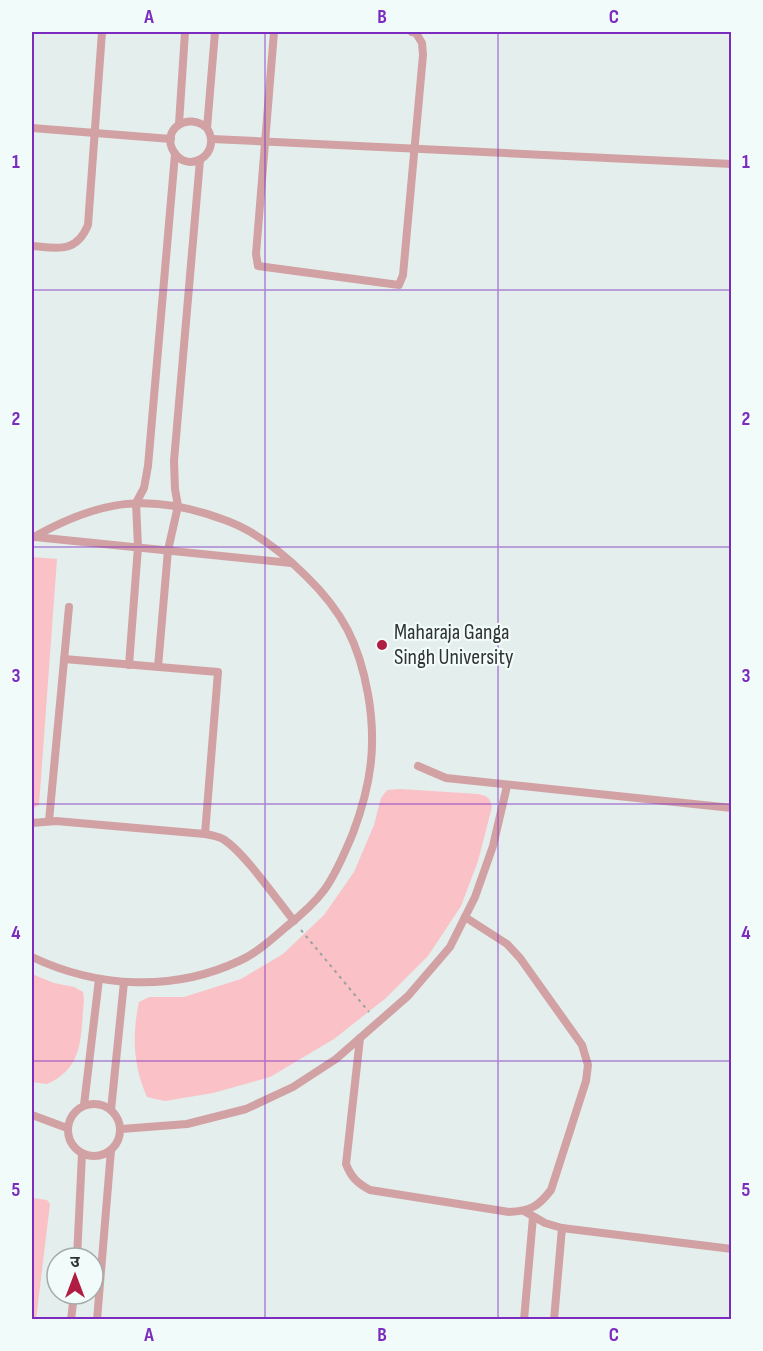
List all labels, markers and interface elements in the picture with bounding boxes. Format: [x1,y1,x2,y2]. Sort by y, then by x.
text: A [143,5,154,29]
text: B [377,5,387,29]
text: C [609,5,619,29]
text: 1 [12,150,20,174]
text: 1 [742,150,750,174]
text: 2 [12,407,20,431]
text: 2 [742,407,750,431]
place label: Maharaja Ganga Singh University [394,619,514,671]
marker: Maharaja Ganga Singh University [375,638,389,652]
text: 3 [12,664,21,688]
text: 3 [742,664,751,688]
text: 4 [11,921,21,945]
text: 4 [741,921,751,945]
text: 5 [12,1178,21,1202]
text: 5 [742,1178,751,1202]
north arrow [45,1246,105,1306]
text: उ [70,1253,80,1272]
text: A [143,1323,154,1347]
text: B [377,1323,387,1347]
text: C [609,1323,619,1347]

